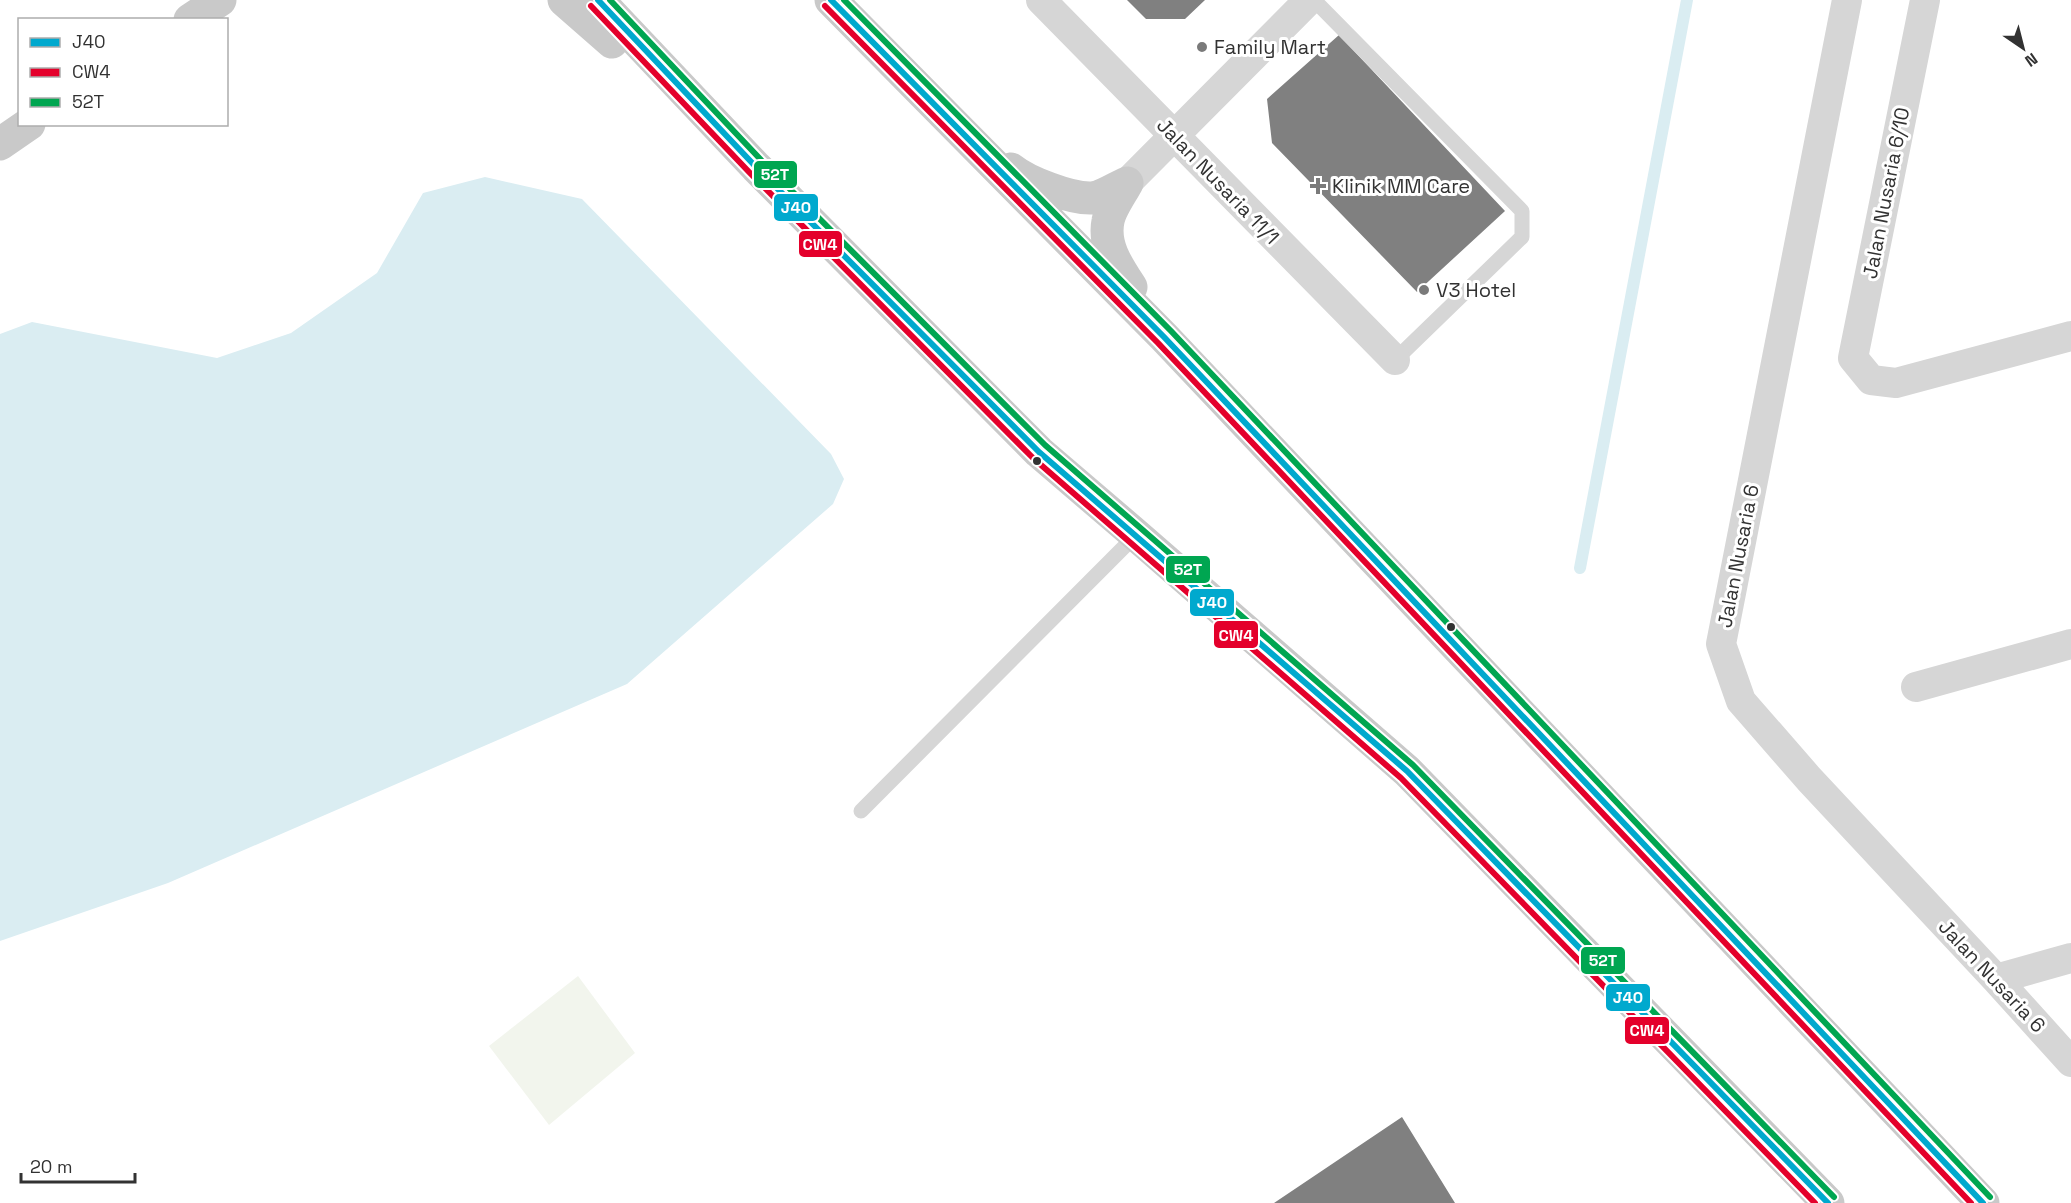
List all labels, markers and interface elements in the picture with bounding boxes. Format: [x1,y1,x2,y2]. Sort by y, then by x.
legend [18,18,228,126]
north arrow [1993,18,2053,78]
text: J40 [72,30,105,53]
place label: Family Mart [1214,34,1326,60]
marker: Family Mart [1195,40,1209,54]
text: N [2021,48,2042,72]
text: CW4 [72,60,111,83]
text: 52T [72,90,104,113]
street label: Jalan Nusaria 6/10 [1857,105,1915,281]
street label: Jalan Nusaria 11/1 [1151,112,1285,250]
line badge: 52T [753,160,798,189]
text: 52T [761,164,790,185]
place label: Klinik MM Care [1332,173,1470,199]
marker: Klinik MM Care [1309,177,1327,195]
line badge: J40 [773,193,819,222]
text: J40 [781,197,811,218]
line badge: CW4 [798,230,843,258]
text: CW4 [803,234,837,255]
place label: V3 Hotel [1436,277,1516,303]
marker: V3 Hotel [1417,283,1431,297]
unlabelled marker [1031,455,1043,467]
street label: Jalan Nusaria 6 [1711,482,1765,630]
line badge: 52T [1165,555,1211,584]
text: 52T [1174,559,1203,580]
line badge: J40 [1189,588,1235,617]
text: J40 [1197,592,1227,613]
line badge: CW4 [1213,620,1259,649]
unlabelled marker [1445,621,1457,633]
text: CW4 [1219,625,1253,646]
street label: Jalan Nusaria 6 [1933,914,2051,1038]
line badge: 52T [1580,946,1626,975]
text: 52T [1589,950,1618,971]
line badge: J40 [1605,983,1651,1012]
text: J40 [1613,987,1643,1008]
line badge: CW4 [1624,1016,1670,1045]
text: CW4 [1630,1020,1664,1041]
scale bar [21,1146,135,1184]
text: 20 m [30,1155,73,1178]

